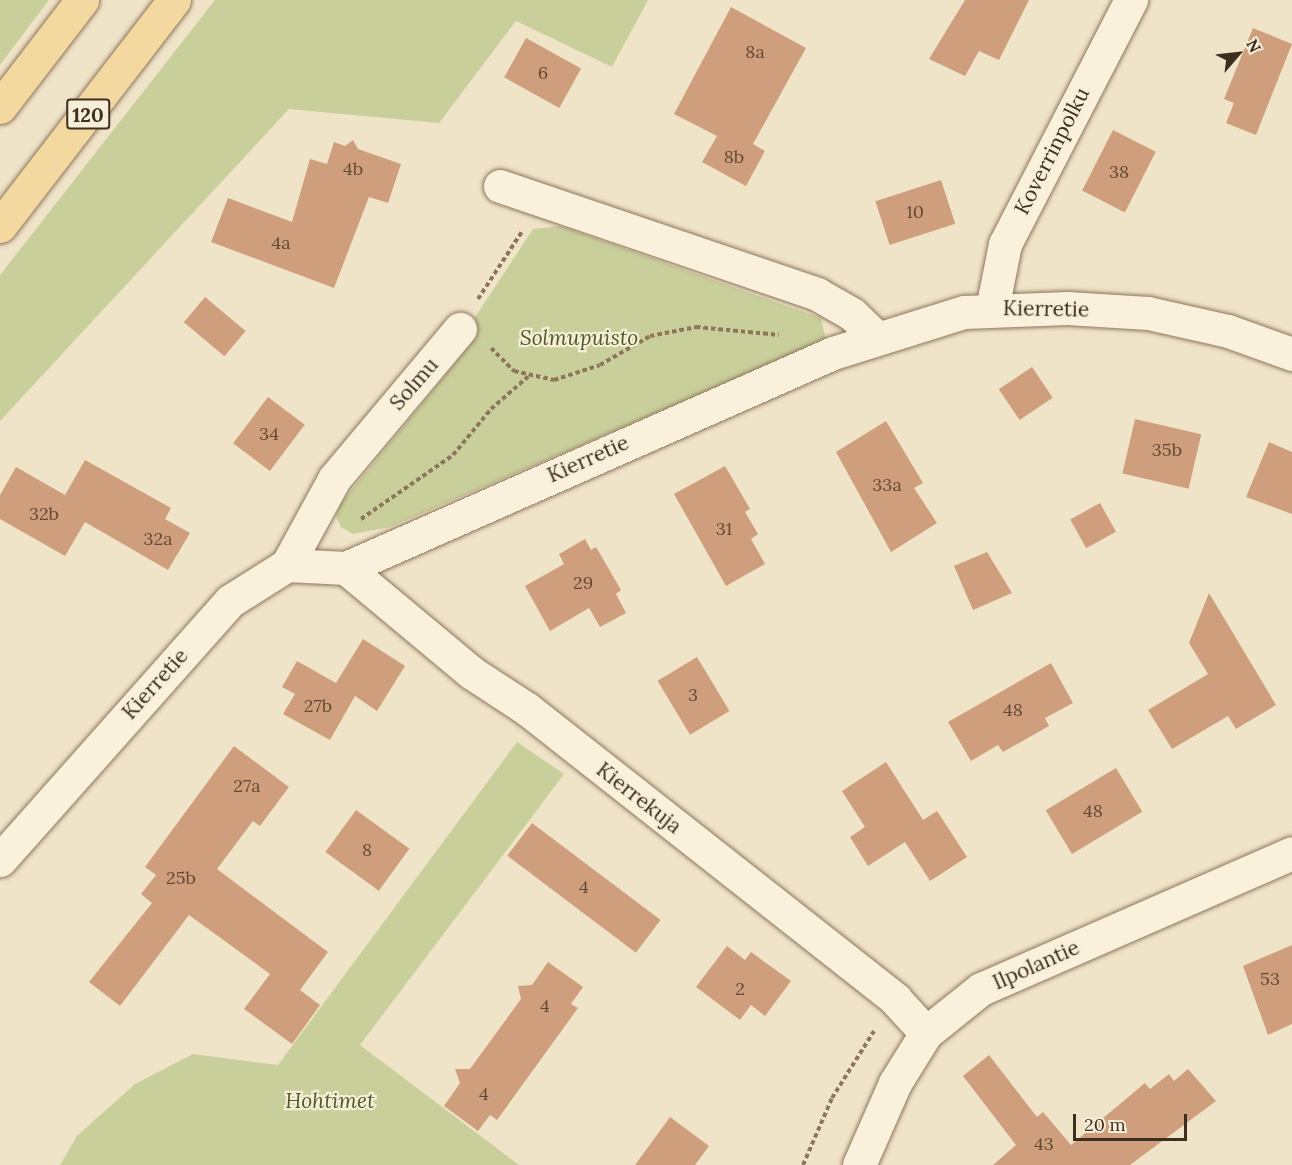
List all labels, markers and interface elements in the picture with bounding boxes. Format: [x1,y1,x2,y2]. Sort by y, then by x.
north arrow [1208,24,1268,84]
text: N [1242,35,1266,56]
house number: 8a [745,41,765,63]
house number: 6 [538,62,548,84]
street label: Koverrinpolku [1009,83,1095,219]
road number: 120 [66,97,110,131]
house number: 8b [724,146,744,168]
house number: 4b [343,158,363,180]
house number: 38 [1109,161,1129,183]
house number: 10 [906,201,924,223]
house number: 4a [271,232,291,254]
street label: Kierretie [1003,296,1089,322]
park label: Solmupuisto [520,325,638,351]
street label: Solmu [384,353,444,415]
house number: 34 [259,423,279,445]
street label: Kierretie [543,430,633,488]
house number: 35b [1152,439,1182,461]
house number: 33a [872,474,902,496]
house number: 32b [29,503,59,525]
house number: 31 [716,518,732,540]
house number: 32a [144,528,172,550]
house number: 29 [573,572,593,594]
street label: Kierretie [117,643,193,725]
house number: 3 [688,684,698,706]
house number: 27b [304,695,332,717]
house number: 48 [1003,699,1023,721]
street label: Kierrekuja [591,757,687,839]
house number: 27a [233,775,261,797]
house number: 48 [1083,800,1103,822]
house number: 8 [362,839,372,861]
house number: 25b [166,867,196,889]
house number: 4 [579,876,589,898]
street label: Ilpolantie [989,935,1083,995]
house number: 53 [1260,968,1280,990]
house number: 2 [735,978,745,1000]
house number: 4 [540,995,550,1017]
house number: 4 [479,1083,489,1105]
park label: Hohtimet [285,1088,375,1114]
scale bar [1076,1102,1190,1140]
text: 20 m [1084,1113,1126,1136]
house number: 43 [1034,1133,1054,1155]

